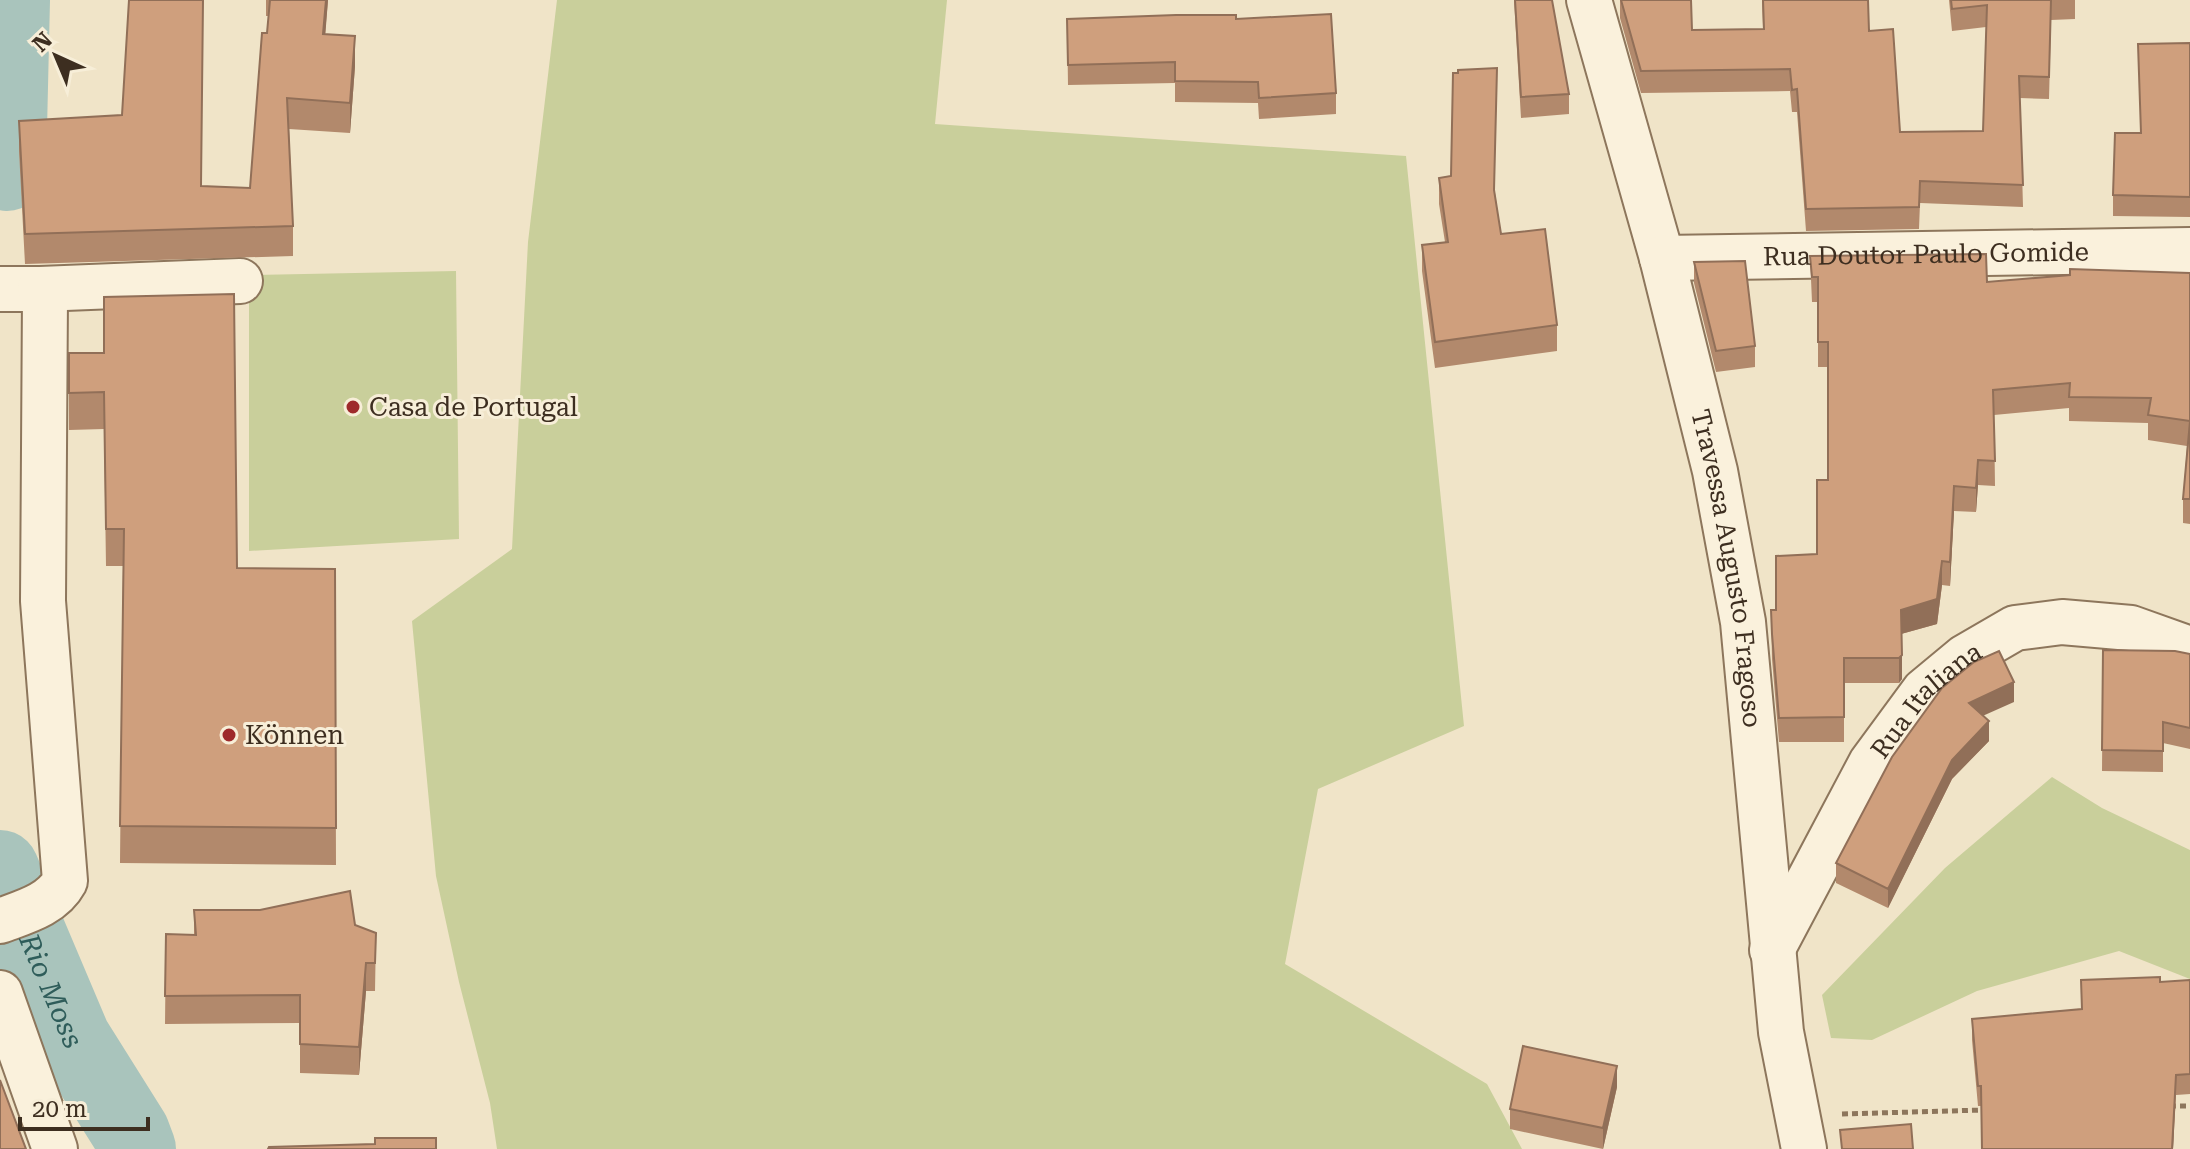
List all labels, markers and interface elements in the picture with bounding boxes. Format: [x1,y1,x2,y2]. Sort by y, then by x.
north arrow [16,16,96,96]
text: N [28,27,57,57]
street label: Rua Doutor Paulo Gomide [1763,237,2089,271]
place label: Casa de Portugal [369,392,578,422]
marker: Casa de Portugal [344,398,362,416]
street label: Travessa Augusto Fragoso [1685,406,1768,729]
street label: Rua Italiana [1865,636,1987,764]
place label: Können [245,720,344,750]
marker: Können [220,726,238,744]
water label: Rio Moss [12,928,90,1054]
scale bar [20,1081,148,1131]
text: 20 m [32,1095,87,1123]

